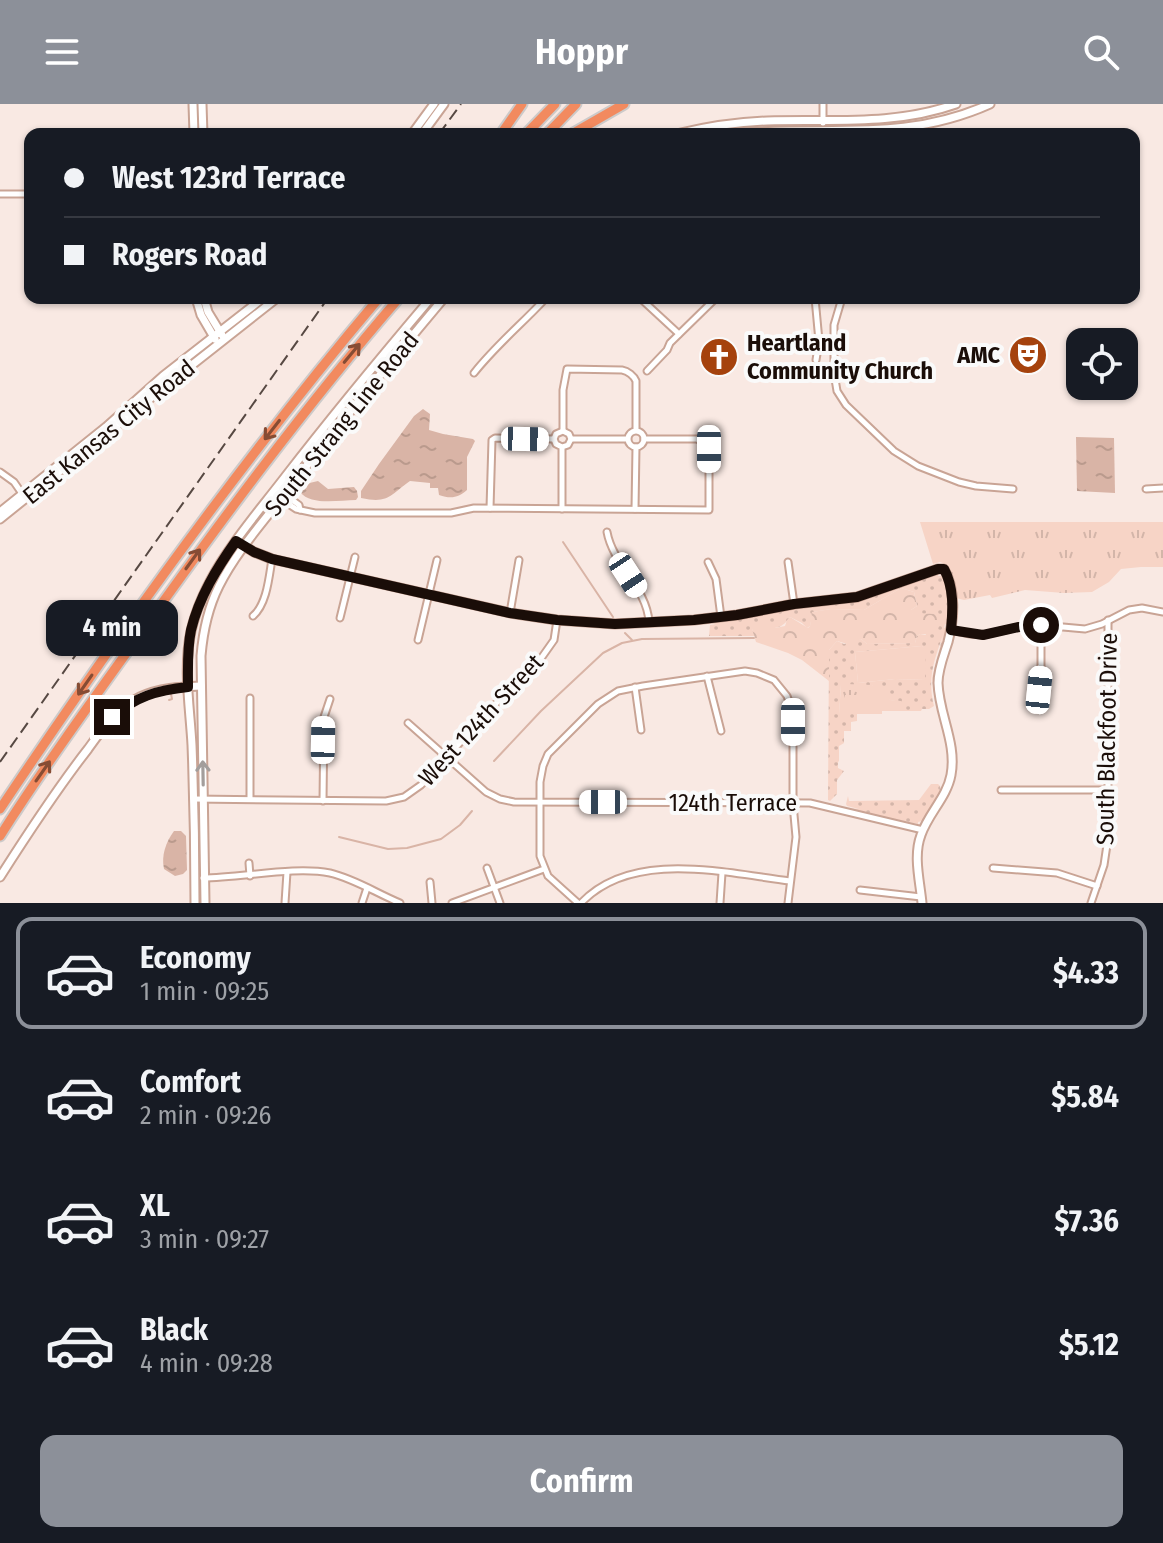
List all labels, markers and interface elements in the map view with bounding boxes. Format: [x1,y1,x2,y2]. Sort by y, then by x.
icon: menu [40,30,84,74]
text: Hoppr [535,30,628,74]
icon: search [1079,30,1123,74]
text: West 123rd Terrace [112,160,345,196]
text: Rogers Road [112,237,267,273]
street label: South Strang Line Road [259,326,425,522]
map controls [1066,328,1138,400]
button: locate [1066,328,1138,400]
place label: Heartland Community Church [747,329,933,385]
theatre icon: AMC [1007,334,1049,376]
church icon: Heartland Community Church [698,336,740,378]
place label: AMC [956,341,1000,369]
one-way arrow [343,344,361,364]
street label: East Kansas City Road [17,354,201,510]
one-way arrow [263,419,281,440]
car [697,425,721,473]
car [501,427,549,451]
car [605,548,651,602]
one-way arrow [184,549,201,570]
callout: 4 min [46,601,178,657]
route start [1023,607,1059,643]
text: 4 min [83,612,141,643]
street label: South Blackfoot Drive [1091,633,1123,845]
street label: West 124th Street [413,648,549,792]
car [1025,665,1053,715]
one-way arrow [77,674,94,695]
car [781,698,805,746]
route end [94,699,130,735]
car [311,716,335,764]
one-way arrow [195,760,210,787]
one-way arrow [35,761,51,783]
street label: 124th Terrace [669,789,797,817]
car [579,790,627,814]
icon: car [44,937,116,1009]
text: Economy [140,940,251,976]
text: $4.33 [1053,955,1119,991]
text: 1 min · 09:25 [140,976,269,1007]
icon: car [44,1061,116,1133]
text: Comfort [140,1064,241,1100]
text: $5.84 [1051,1079,1119,1115]
text: 2 min · 09:26 [140,1100,271,1131]
icon: car [44,1185,116,1257]
text: XL [140,1188,170,1224]
text: $7.36 [1055,1203,1119,1239]
text: 3 min · 09:27 [140,1224,269,1255]
icon: car [44,1309,116,1381]
text: Black [140,1312,208,1348]
text: $5.12 [1059,1327,1119,1363]
text: 4 min · 09:28 [140,1348,273,1379]
button: Confirm [40,1435,1123,1527]

